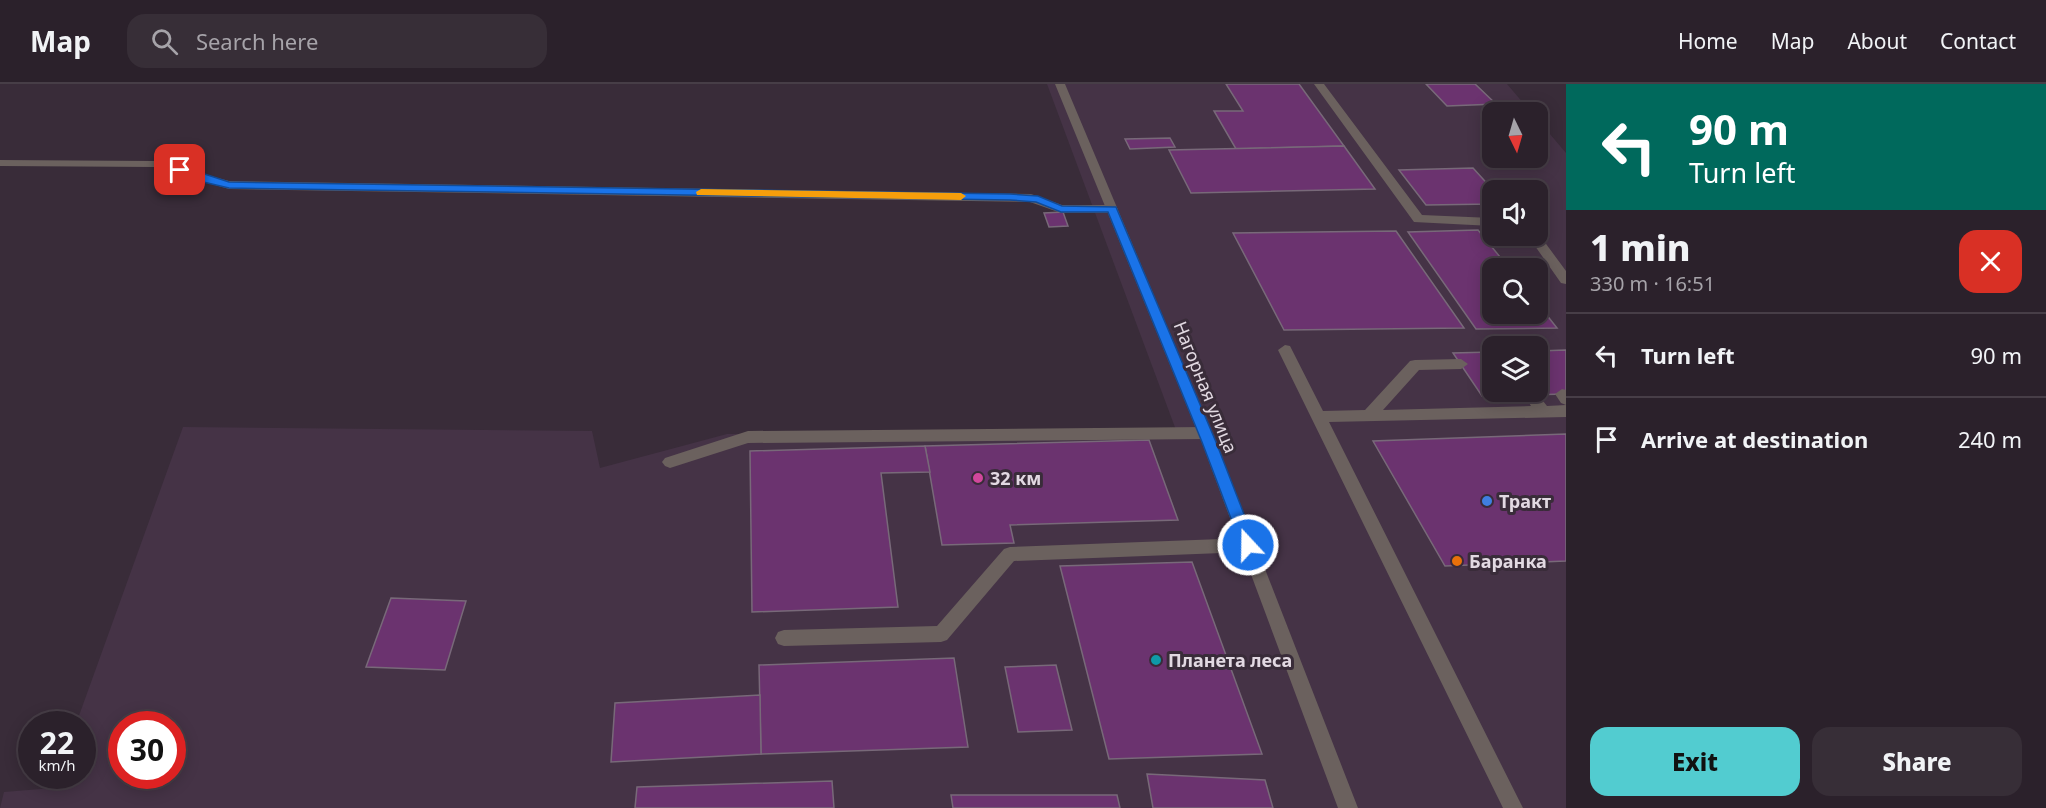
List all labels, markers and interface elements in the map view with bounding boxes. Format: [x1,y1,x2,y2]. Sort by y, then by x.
search box [127,14,547,68]
text: Map [30,22,91,60]
icon: search [148,25,181,58]
text: Search here [196,26,318,56]
text: Home [1678,27,1738,55]
text: Map [1771,27,1814,55]
text: About [1847,27,1907,55]
text: Contact [1940,27,2016,55]
text: 90 m [1689,100,1789,157]
north arrow [1482,102,1548,168]
map controls [1482,102,1548,402]
icon: left [1590,108,1668,186]
pin [154,144,205,195]
icon: arrive [163,153,196,186]
text: Turn left [1689,154,1795,191]
button: sound [1482,180,1548,246]
text: 1 min [1590,223,1691,272]
button: close [1959,230,2022,293]
button: search [1482,258,1548,324]
text: 330 m · 16:51 [1590,270,1715,297]
street label: Нагорная улица [1169,318,1243,456]
button: layers [1482,336,1548,402]
icon: left [1590,339,1623,372]
text: Turn left [1641,340,1735,370]
text: 90 m [1971,340,2022,370]
icon: arrive [1590,423,1623,456]
text: Arrive at destination [1641,424,1868,454]
text: 240 m [1958,424,2022,454]
place label: 32 км [990,466,1041,490]
marker: 32 км [971,471,985,485]
place label: Тракт [1499,489,1551,513]
marker: Тракт [1480,494,1494,508]
position arrow [1216,513,1280,577]
place label: Баранка [1469,549,1547,573]
marker: Баранка [1450,554,1464,568]
place label: Планета леса [1168,648,1292,672]
marker: Планета леса [1149,653,1163,667]
speed limit sign: 30 [108,711,186,789]
text: 22 [40,722,74,763]
button: Exit [1590,727,1800,796]
button: Share [1812,727,2022,796]
text: km/h [39,755,75,775]

